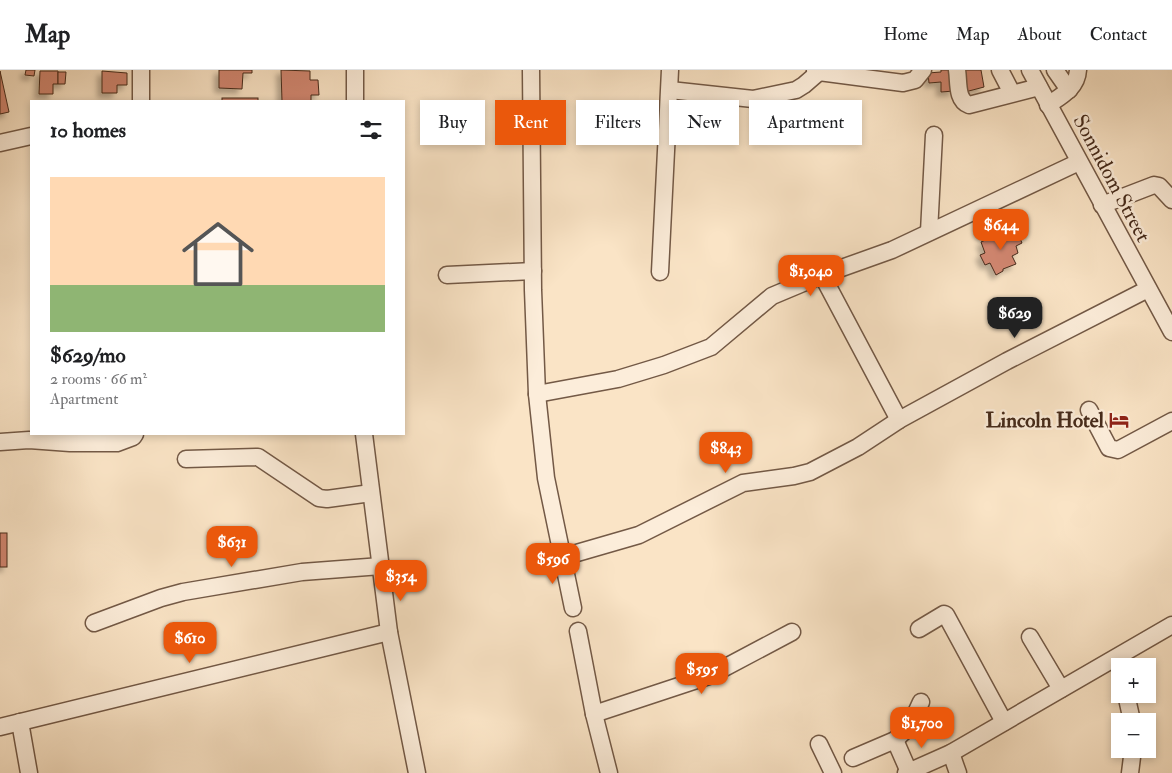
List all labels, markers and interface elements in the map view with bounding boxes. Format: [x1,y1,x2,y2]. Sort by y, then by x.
text: Map [25,19,70,50]
text: Home [883,23,928,46]
text: Map [956,23,990,46]
text: About [1018,23,1062,46]
text: Contact [1090,23,1147,46]
chip: Buy [420,100,485,145]
chip: Rent [495,100,566,145]
chip: Filters [576,100,659,145]
chip: New [669,100,739,145]
chip: Apartment [749,100,862,145]
street label: Sonnidom Street [1067,110,1157,247]
icon: filters [357,116,385,144]
text: 10 homes [50,117,126,144]
pin: $644 [971,208,1031,251]
icon: home [173,209,263,299]
text: $644 [984,215,1018,235]
pin: $1,040 [770,254,852,297]
text: $1,040 [789,261,833,281]
pin: $629 [985,296,1045,339]
text: $629 [998,303,1032,323]
text: $629/mo [50,342,126,369]
text: 2 rooms · 66 m² [50,369,147,389]
text: Apartment [50,389,118,409]
place label: Lincoln Hotel [985,407,1105,434]
hotel icon: Lincoln Hotel [1108,409,1130,431]
pin: $843 [696,432,756,474]
text: $843 [710,438,742,458]
pin: $631 [202,526,262,568]
text: $631 [218,532,246,552]
pin: $596 [523,542,583,585]
text: $596 [537,549,569,569]
pin: $354 [371,560,431,602]
text: $354 [386,566,416,586]
pin: $610 [160,622,220,664]
text: $610 [175,628,205,648]
pin: $595 [672,652,732,695]
map controls [1111,658,1156,758]
button: + [1111,658,1156,703]
text: $595 [686,659,718,679]
pin: $1,700 [881,706,963,749]
text: $1,700 [901,713,943,733]
button: − [1111,713,1156,758]

